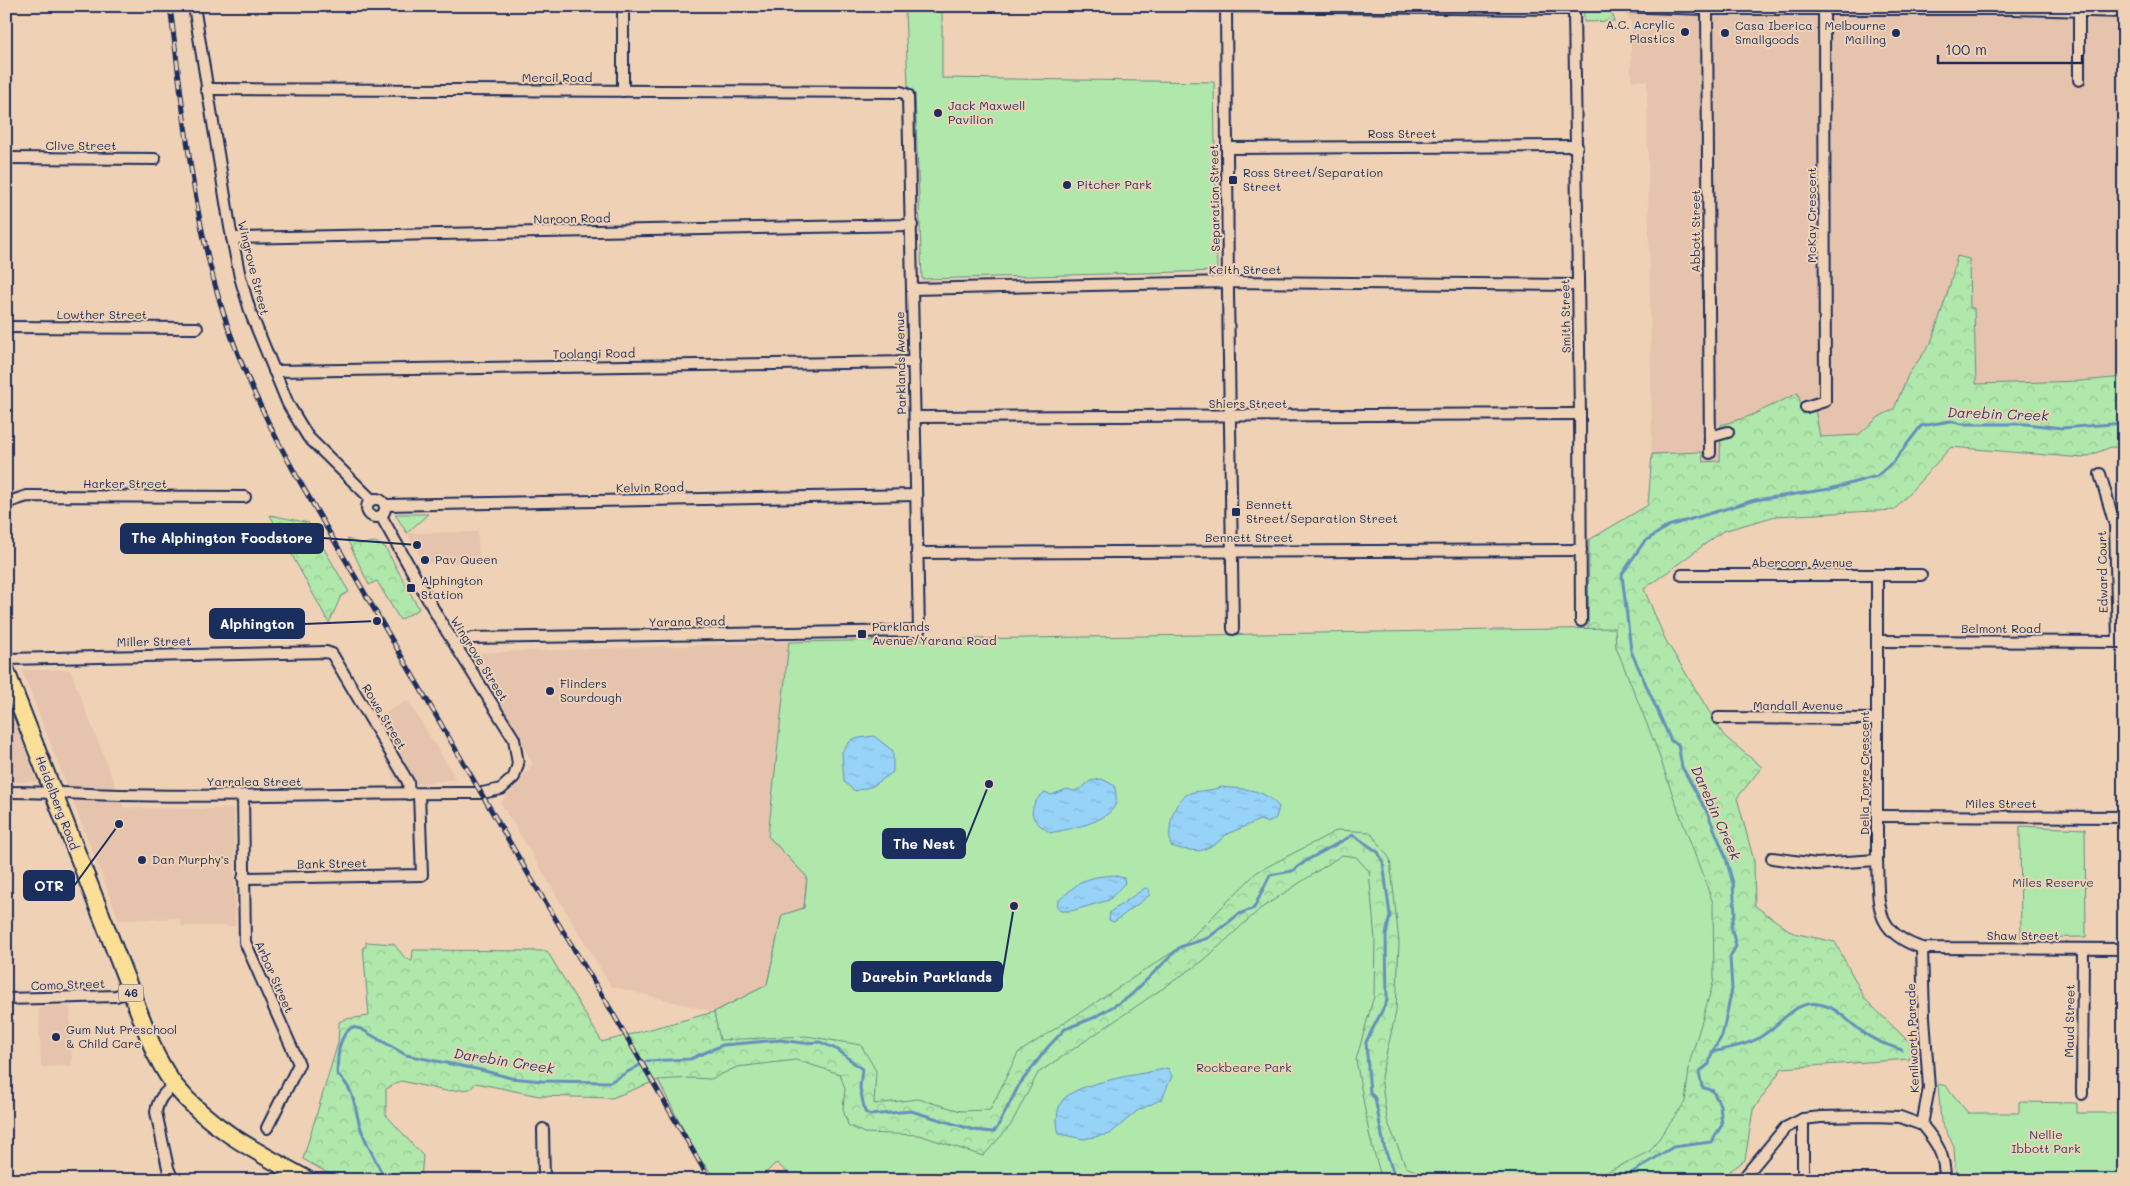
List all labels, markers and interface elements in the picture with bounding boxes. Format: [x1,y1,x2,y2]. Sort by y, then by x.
place label: A.C. Acrylic Plastics [1606,16,1675,46]
place label: Casa Iberica Smallgoods [1735,17,1813,47]
place label: Melbourne Mailing [1825,17,1886,47]
marker: A.C. Acrylic Plastics [1679,26,1691,38]
marker: Casa Iberica Smallgoods [1719,27,1731,39]
marker: Melbourne Mailing [1890,27,1902,39]
scale bar [1938,32,2081,64]
text: 100 m [1945,39,1987,59]
street label: Mercil Road [522,69,593,85]
place label: Jack Maxwell Pavilion [948,97,1025,127]
marker: Jack Maxwell Pavilion [932,107,944,119]
street label: Ross Street [1368,125,1436,141]
street label: Clive Street [45,137,117,153]
street label: Separation Street [1205,144,1223,252]
place label: Ross Street/Separation Street [1243,164,1383,194]
street label: McKay Crescent [1803,167,1819,263]
marker: Ross Street/Separation Street [1227,174,1239,186]
place label: Pitcher Park [1077,176,1152,192]
marker: Pitcher Park [1061,179,1073,191]
street label: Abbott Street [1687,189,1703,273]
street label: Naroon Road [533,209,611,227]
street label: Wingrove Street [235,219,273,317]
street label: Keith Street [1209,261,1281,277]
street label: Smith Street [1556,279,1574,353]
street label: Lowther Street [57,306,147,322]
street label: Parklands Avenue [891,311,909,415]
street label: Toolangi Road [553,344,636,362]
street label: Shiers Street [1209,395,1287,411]
water label: Darebin Creek [1947,402,2050,425]
street label: Harker Street [83,475,167,491]
street label: Kelvin Road [616,478,685,496]
place label: Bennett Street/Separation Street [1246,496,1398,526]
marker: Bennett Street/Separation Street [1230,506,1242,518]
callout: The Alphington Foodstore [121,524,323,553]
text: The Alphington Foodstore [131,528,313,547]
street label: Bennett Street [1205,529,1293,545]
street label: Edward Court [2093,531,2111,613]
place label: Pav Queen [435,551,497,567]
marker: Pav Queen [419,554,431,566]
street label: Abercorn Avenue [1751,554,1853,570]
place label: Alphington Station [421,572,483,602]
marker: Alphington Station [405,582,417,594]
callout: Alphington [210,609,304,638]
street label: Yarana Road [648,612,726,630]
street label: Wingrove Street [447,613,512,704]
text: Alphington [220,614,294,633]
place label: Parklands Avenue/Yarana Road [872,618,997,648]
street label: Belmont Road [1961,620,2042,636]
marker: Parklands Avenue/Yarana Road [856,628,868,640]
street label: Miller Street [116,632,191,650]
place label: Flinders Sourdough [560,675,622,705]
street label: Rowe Street [359,681,411,752]
marker: Flinders Sourdough [544,685,556,697]
street label: Mandall Avenue [1753,697,1843,713]
street label: Della Torre Crescent [1856,711,1872,835]
street label: Heidelberg Road [33,753,83,852]
water label: Darebin Creek [1687,763,1746,863]
street label: Yarralea Street [207,773,301,789]
street label: Miles Street [1965,795,2037,811]
callout: The Nest [883,829,965,858]
text: The Nest [893,834,955,853]
place label: Dan Murphy's [152,851,229,867]
marker: Dan Murphy's [136,854,148,866]
street label: Bank Street [297,854,367,872]
callout: OTR [24,871,74,900]
park label: Miles Reserve [2012,874,2094,890]
text: OTR [34,876,64,895]
street label: Shaw Street [1987,927,2059,943]
street label: Arbor Street [252,938,298,1015]
callout: Darebin Parklands [852,962,1002,991]
text: Darebin Parklands [862,967,992,986]
street label: Como Street [31,975,105,993]
street label: Kenilworth Parade [1902,983,1922,1093]
road number: 46 [118,984,144,1001]
street label: Maud Street [2060,984,2078,1058]
place label: Gum Nut Preschool & Child Care [66,1021,177,1051]
marker: Gum Nut Preschool & Child Care [50,1031,62,1043]
water label: Darebin Creek [453,1043,556,1078]
park label: Rockbeare Park [1196,1059,1292,1075]
park label: Nellie Ibbott Park [2011,1126,2081,1156]

